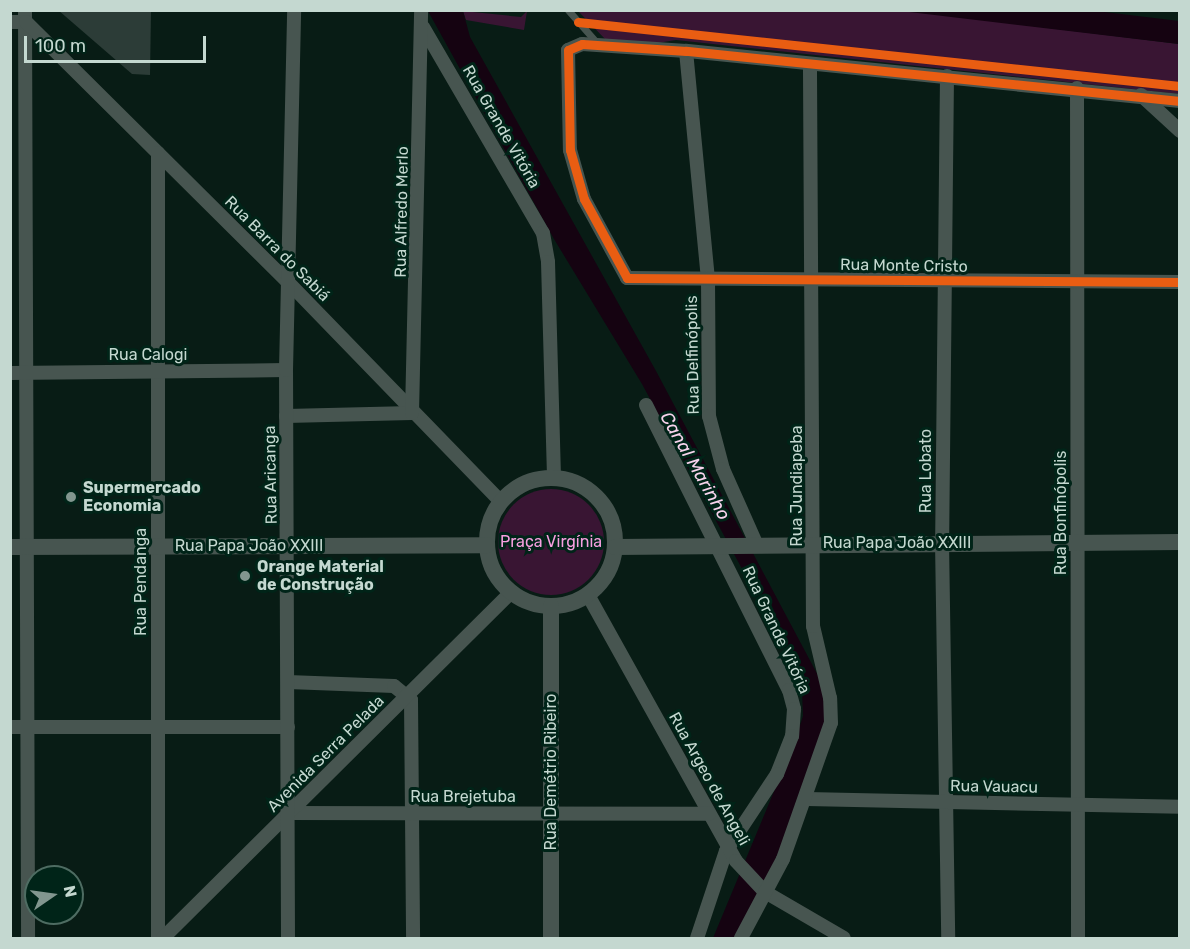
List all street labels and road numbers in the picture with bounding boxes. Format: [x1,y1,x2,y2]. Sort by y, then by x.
street label: Rua Grande Vitória [458,62,544,192]
street label: Rua Alfredo Merlo [391,146,413,278]
street label: Rua Barra do Sabiá [220,192,334,306]
street label: Rua Monte Cristo [840,255,968,277]
street label: Rua Delfinópolis [682,295,704,415]
street label: Rua Calogi [109,345,187,365]
street label: Rua Aricanga [261,425,281,525]
street label: Rua Jundiapeba [787,425,807,547]
street label: Rua Lobato [916,429,936,513]
street label: Rua Bonfinópolis [1051,451,1071,575]
street label: Rua Pendanga [131,528,151,636]
street label: Rua Papa João XXIII [823,533,971,553]
street label: Rua Papa João XXIII [175,536,323,556]
street label: Rua Grande Vitória [738,563,814,697]
street label: Avenida Serra Pelada [264,692,388,816]
street label: Rua Demétrio Ribeiro [541,693,561,851]
street label: Rua Argeo de Angeli [664,709,754,849]
street label: Rua Vauacu [950,777,1038,797]
street label: Rua Brejetuba [410,787,516,807]

